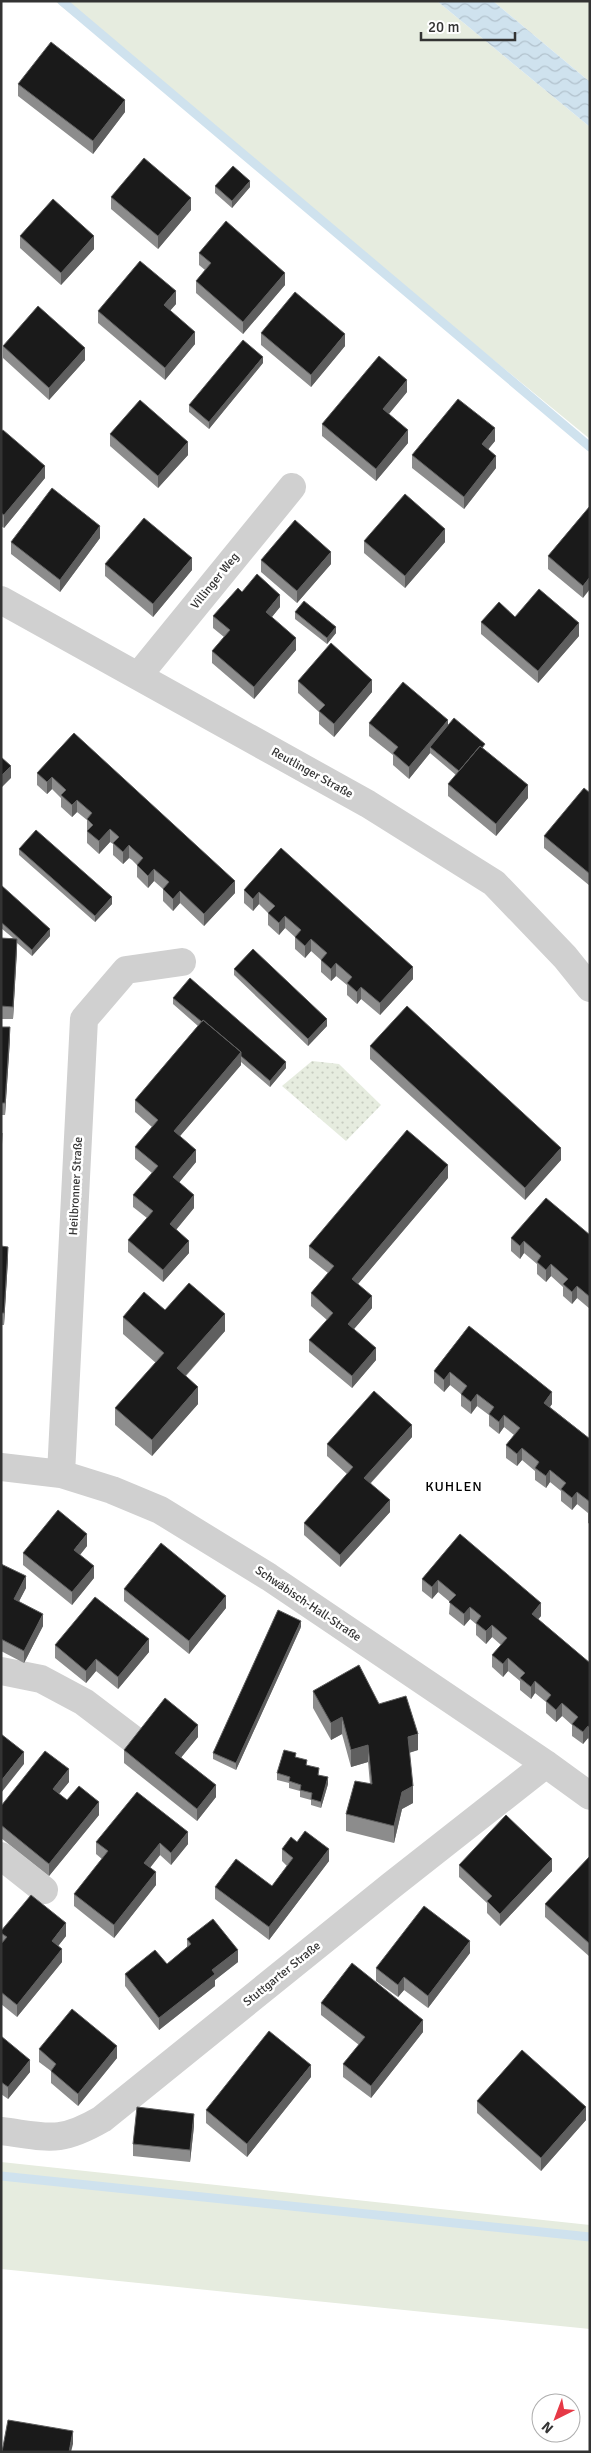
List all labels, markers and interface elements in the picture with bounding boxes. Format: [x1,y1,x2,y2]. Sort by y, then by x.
scale bar [421,10,515,42]
text: 20 m [428,18,459,36]
street label: Villinger Weg [188,550,242,612]
street label: Reutlinger Straße [268,744,356,802]
street label: Heilbronner Straße [66,1136,86,1236]
district label: KUHLEN [425,1478,483,1495]
street label: Schwäbisch-Hall-Straße [252,1563,364,1645]
street label: Stuttgarter Straße [240,1938,324,2010]
north arrow [531,2393,581,2443]
text: N [538,2418,557,2437]

